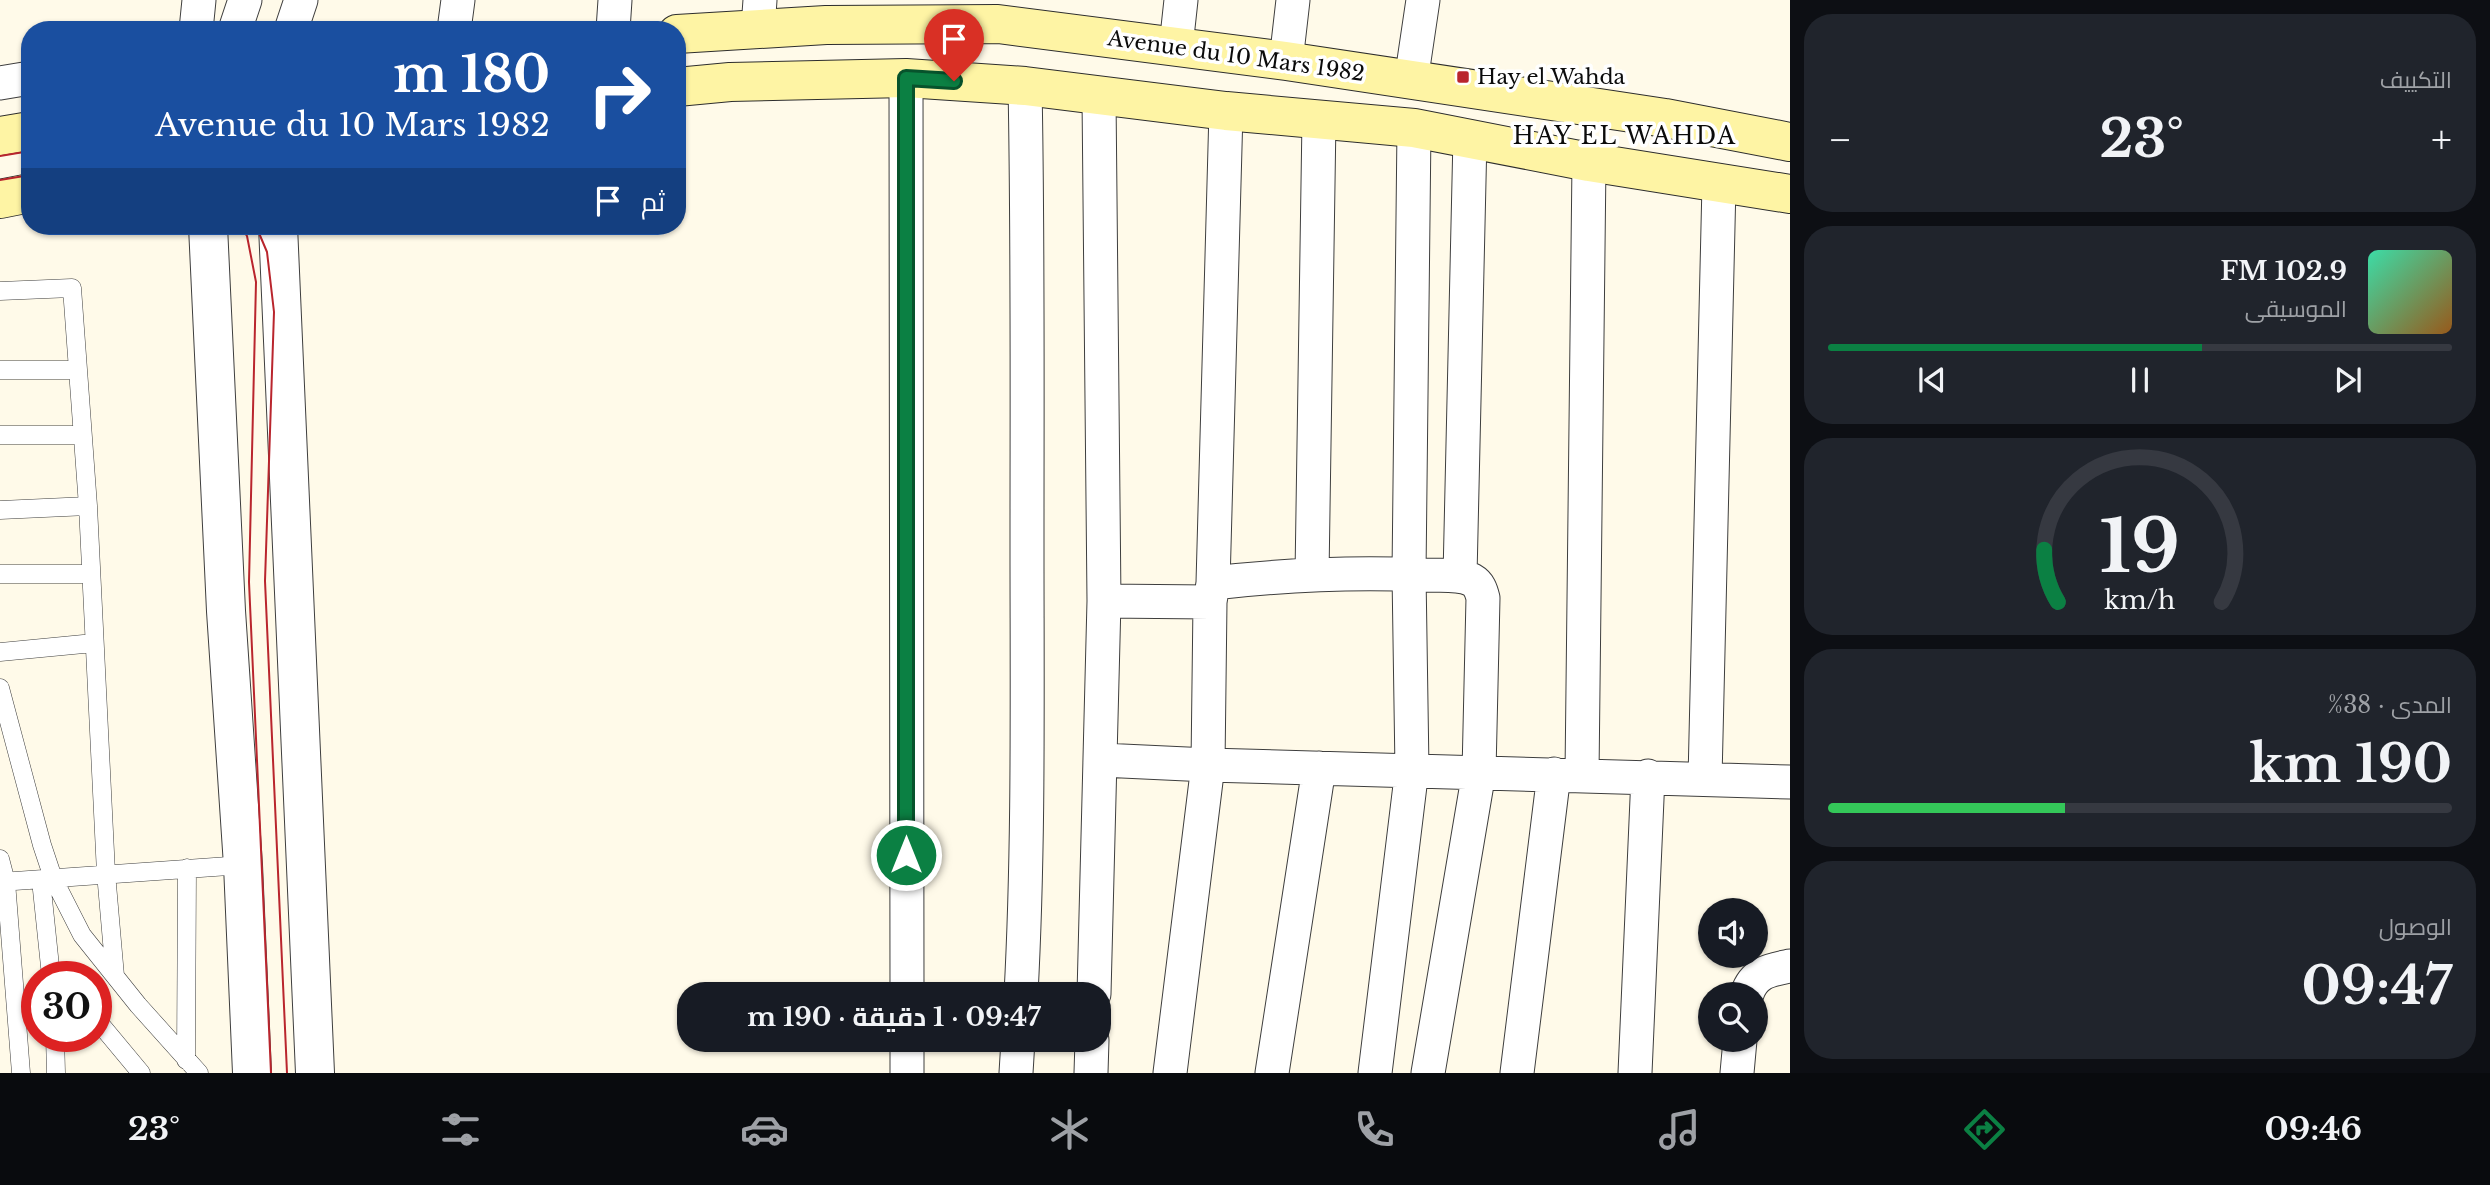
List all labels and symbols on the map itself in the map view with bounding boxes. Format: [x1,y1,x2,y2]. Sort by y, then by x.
pin [924,9,984,81]
street label: Avenue du 10 Mars 1982 [1105,25,1366,87]
place label: Hay el Wahda [1477,64,1626,90]
marker: Hay el Wahda [1455,69,1471,85]
district label: HAY EL WAHDA [1513,122,1737,150]
position arrow [869,818,943,892]
speed limit sign: 30 [21,961,112,1052]

